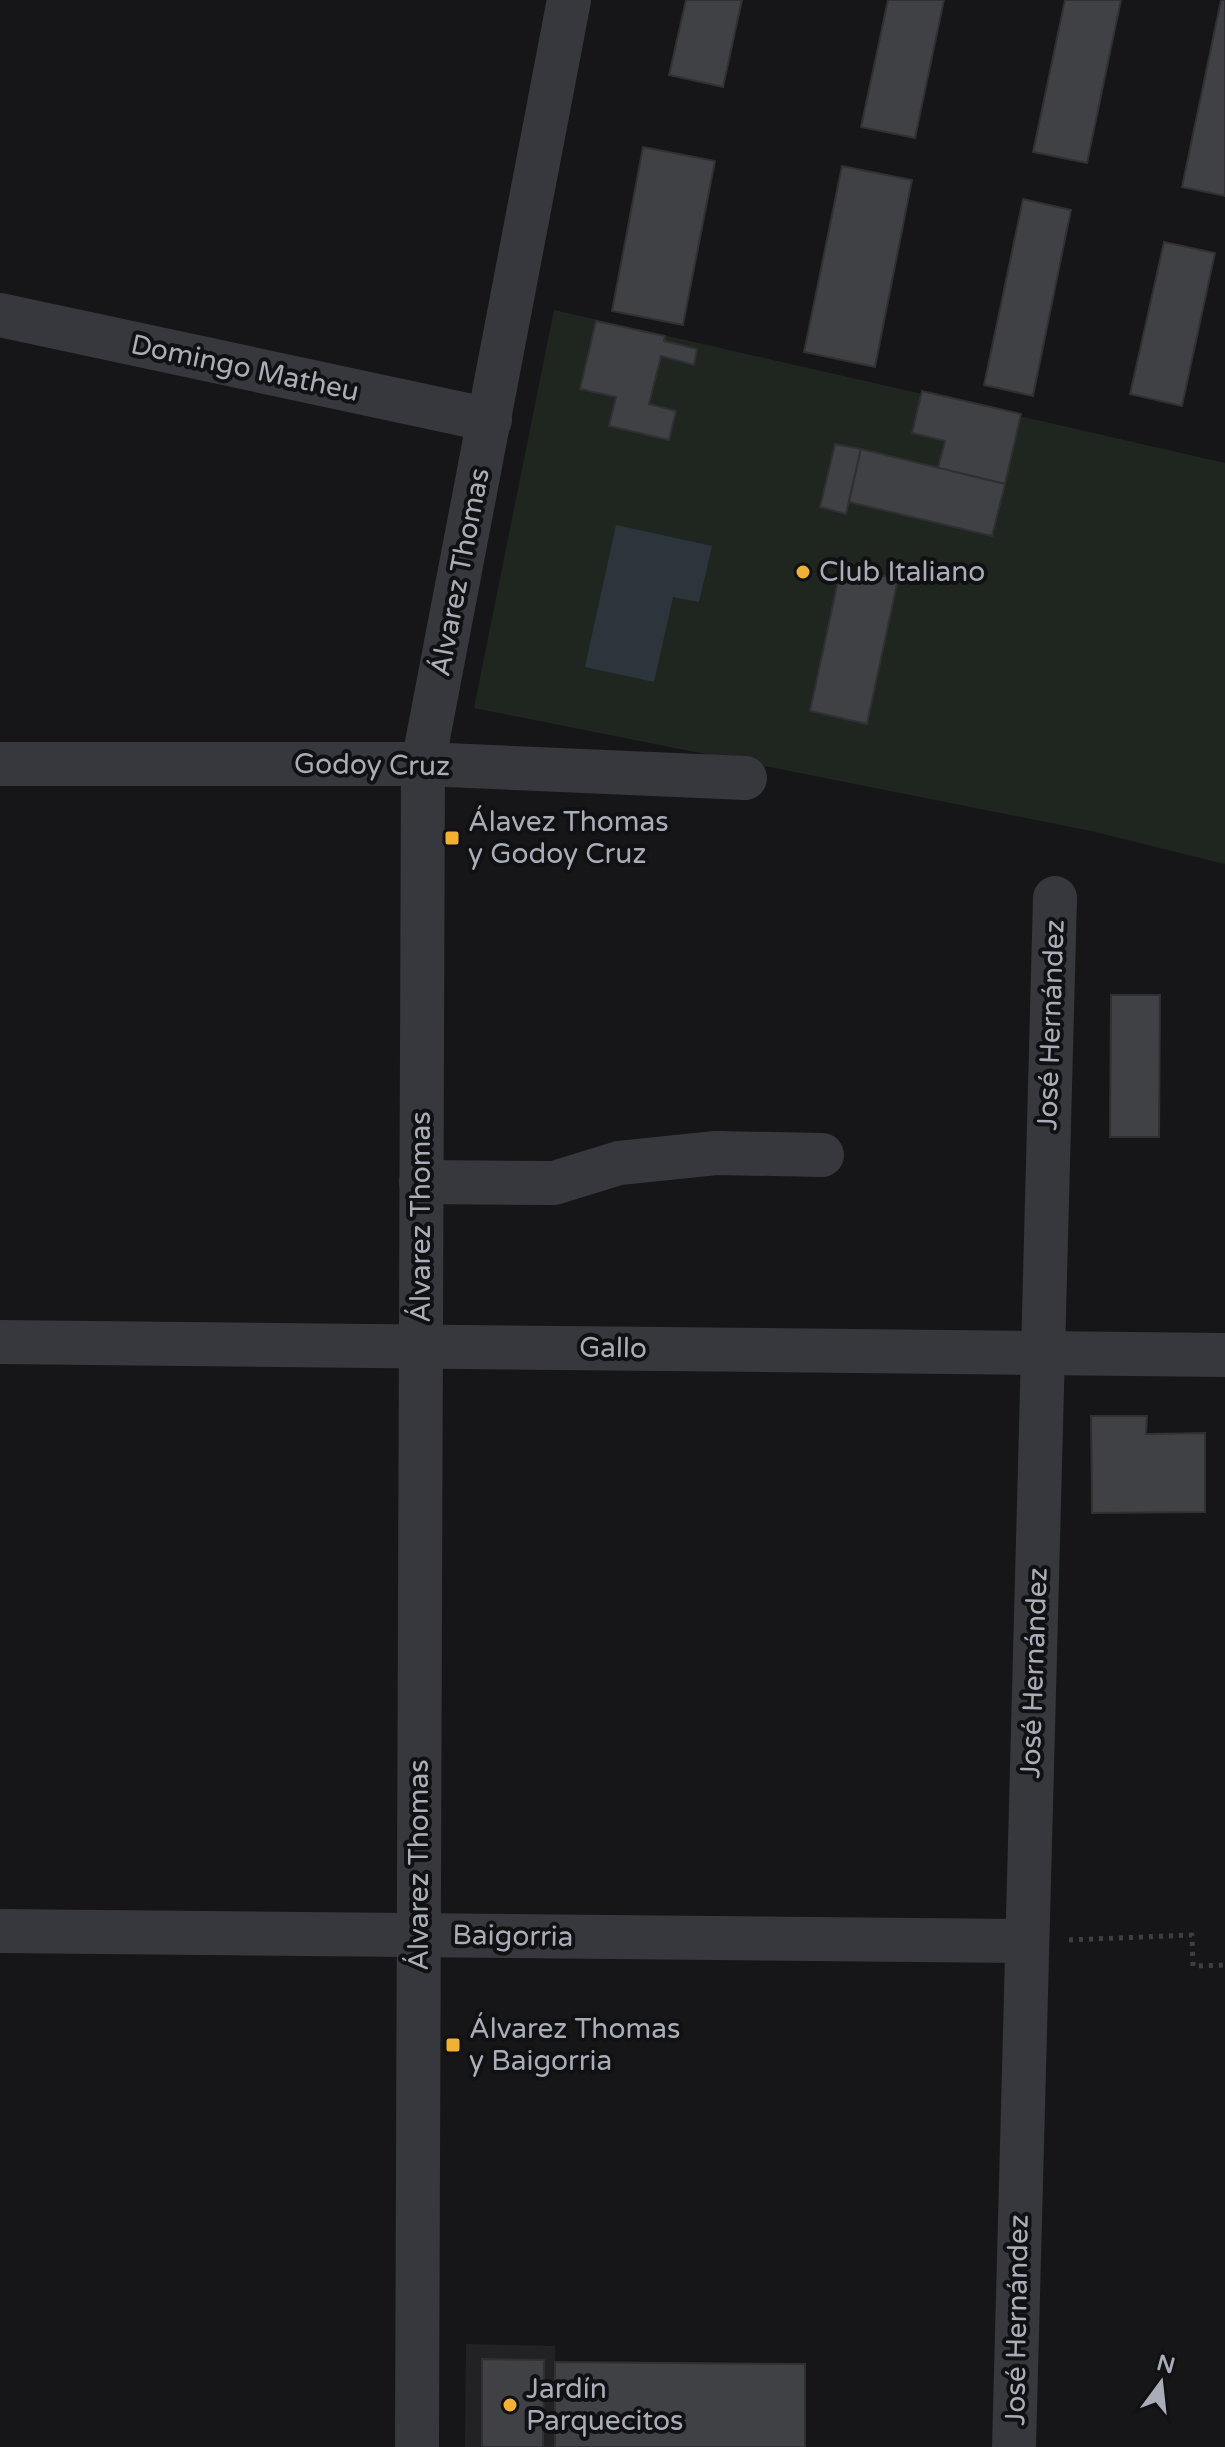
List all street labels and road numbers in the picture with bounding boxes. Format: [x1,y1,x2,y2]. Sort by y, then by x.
street label: Domingo Matheu [128,327,362,409]
street label: Álvarez Thomas [423,465,497,679]
street label: Godoy Cruz [294,747,450,783]
street label: José Hernández [1030,919,1072,1131]
street label: Álvarez Thomas [404,1111,438,1323]
street label: Gallo [579,1330,647,1366]
street label: José Hernández [1013,1567,1055,1779]
street label: Álvarez Thomas [402,1759,436,1971]
street label: Baigorria [452,1918,574,1954]
street label: José Hernández [998,2214,1036,2426]

